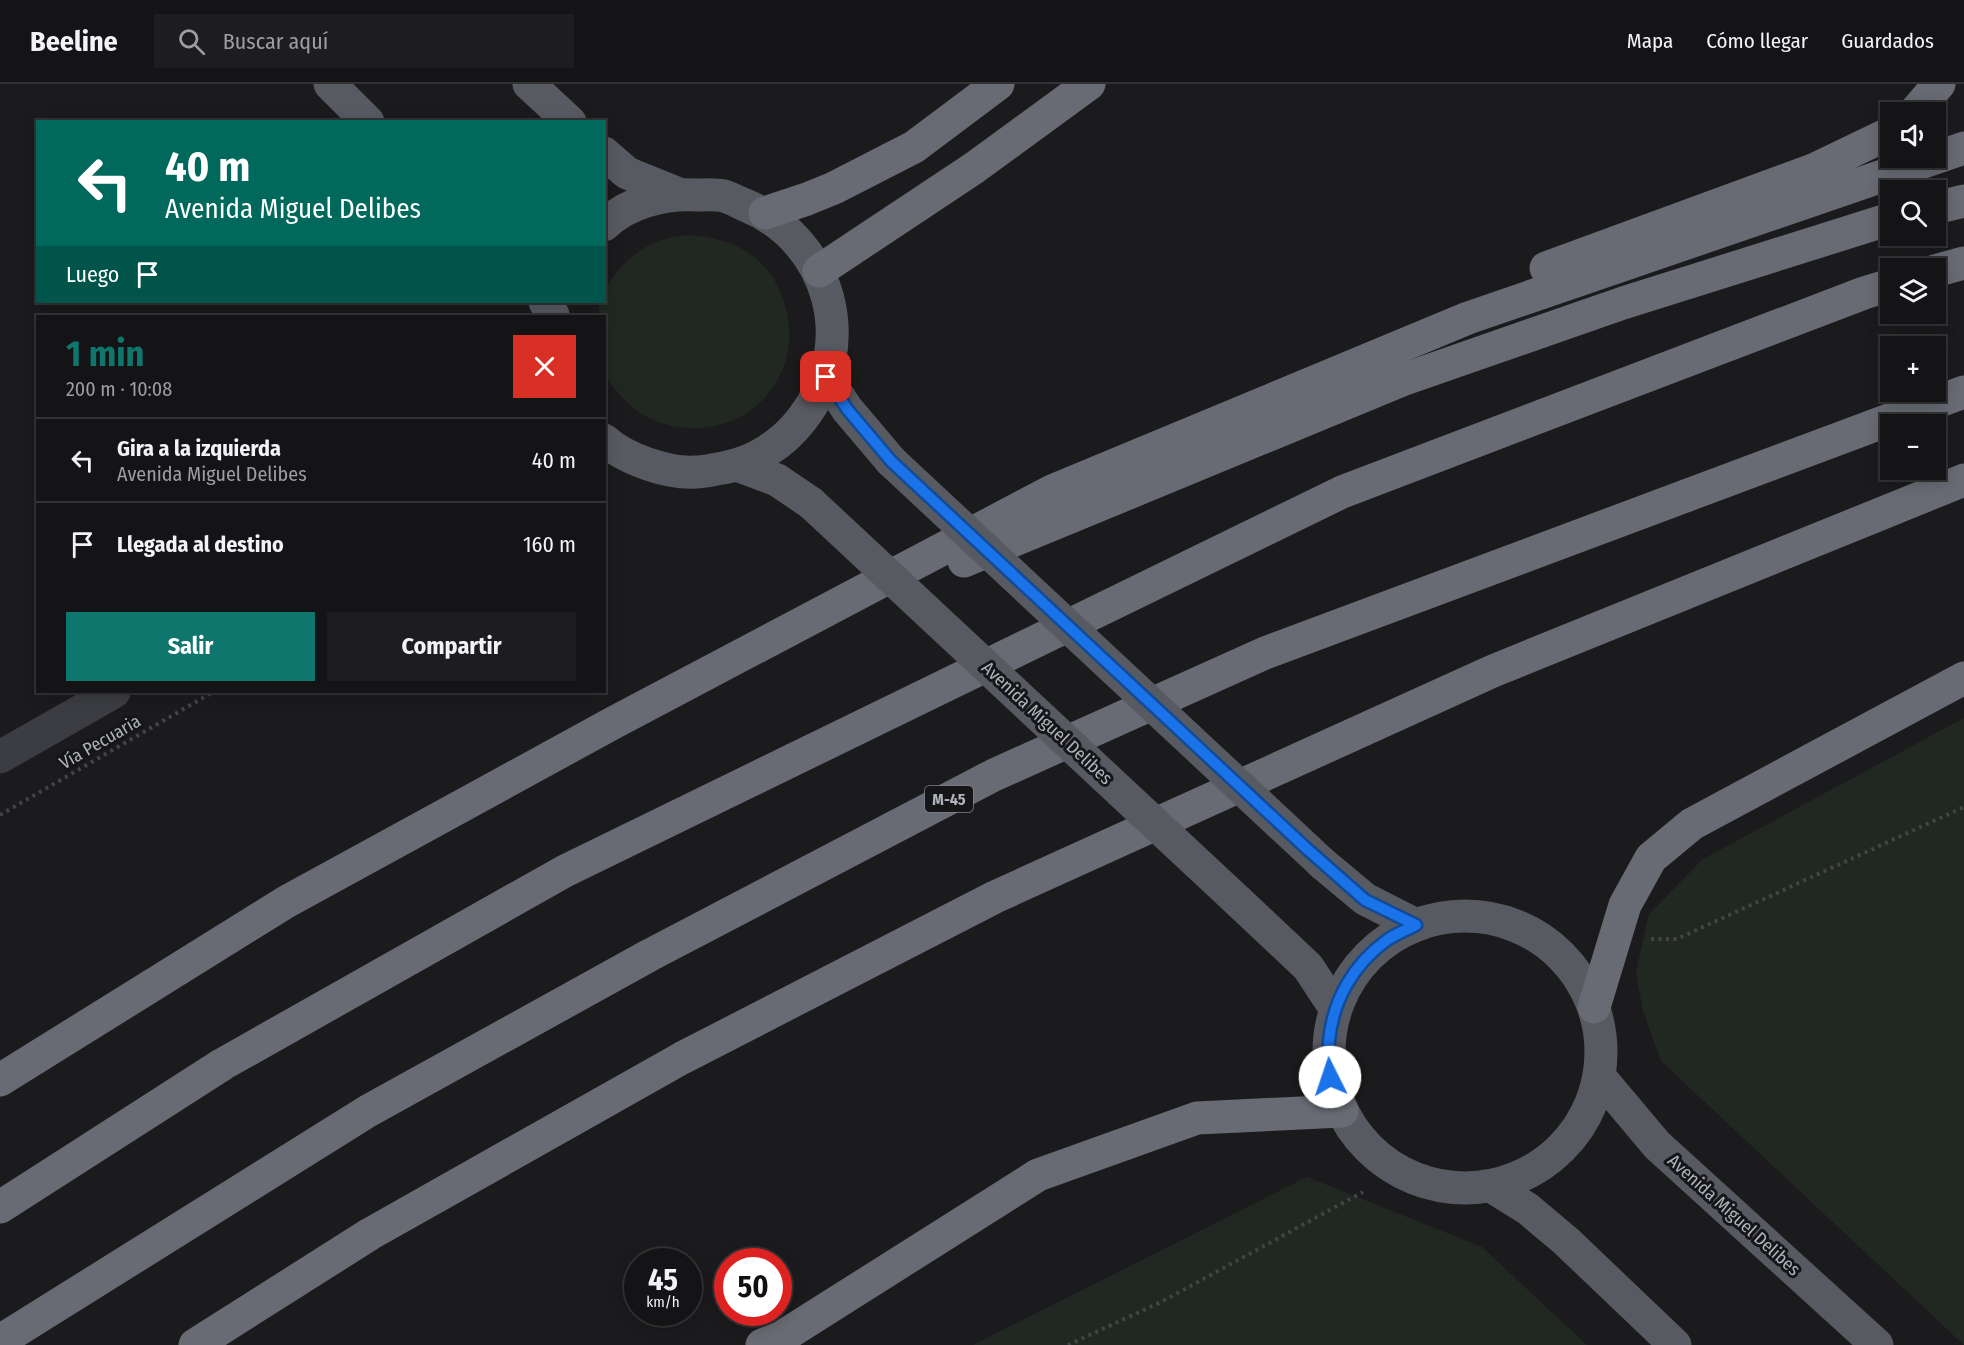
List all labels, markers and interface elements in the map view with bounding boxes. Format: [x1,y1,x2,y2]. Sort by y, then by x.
search box [154,14,574,68]
text: Beeline [30,25,118,58]
icon: search [175,25,208,58]
text: Buscar aquí [223,28,328,55]
text: Mapa [1627,28,1673,54]
text: Cómo llegar [1706,28,1808,54]
text: Guardados [1841,28,1934,54]
map controls [1880,102,1946,480]
button: sound [1880,102,1946,168]
text: 40 m [165,142,250,192]
icon: left [66,144,144,222]
button: search [1880,180,1946,246]
text: Avenida Miguel Delibes [165,193,421,225]
icon: arrive [131,258,164,291]
button: layers [1880,258,1946,324]
text: Luego [66,261,119,288]
text: 1 min [66,332,144,376]
button: close [513,335,576,398]
button: + [1880,336,1946,402]
pin [800,351,851,402]
icon: arrive [809,360,842,393]
text: 200 m · 10:08 [66,377,172,401]
button: − [1880,414,1946,480]
text: Gira a la izquierda [117,435,281,462]
icon: left [66,444,99,477]
text: 40 m [532,447,576,474]
text: Avenida Miguel Delibes [117,462,307,486]
icon: arrive [66,528,99,561]
text: Llegada al destino [117,531,284,558]
text: 160 m [523,531,576,558]
button: Salir [66,612,315,681]
button: Compartir [327,612,576,681]
street label: Avenida Miguel Delibes [977,657,1117,789]
street label: Vía Pecuaria [55,710,145,774]
road number: M-45 [925,786,973,812]
position arrow [1298,1045,1362,1109]
street label: Avenida Miguel Delibes [1663,1150,1805,1280]
speed limit sign: 50 [714,1248,792,1326]
text: 45 [648,1262,678,1298]
text: km/h [646,1293,680,1311]

